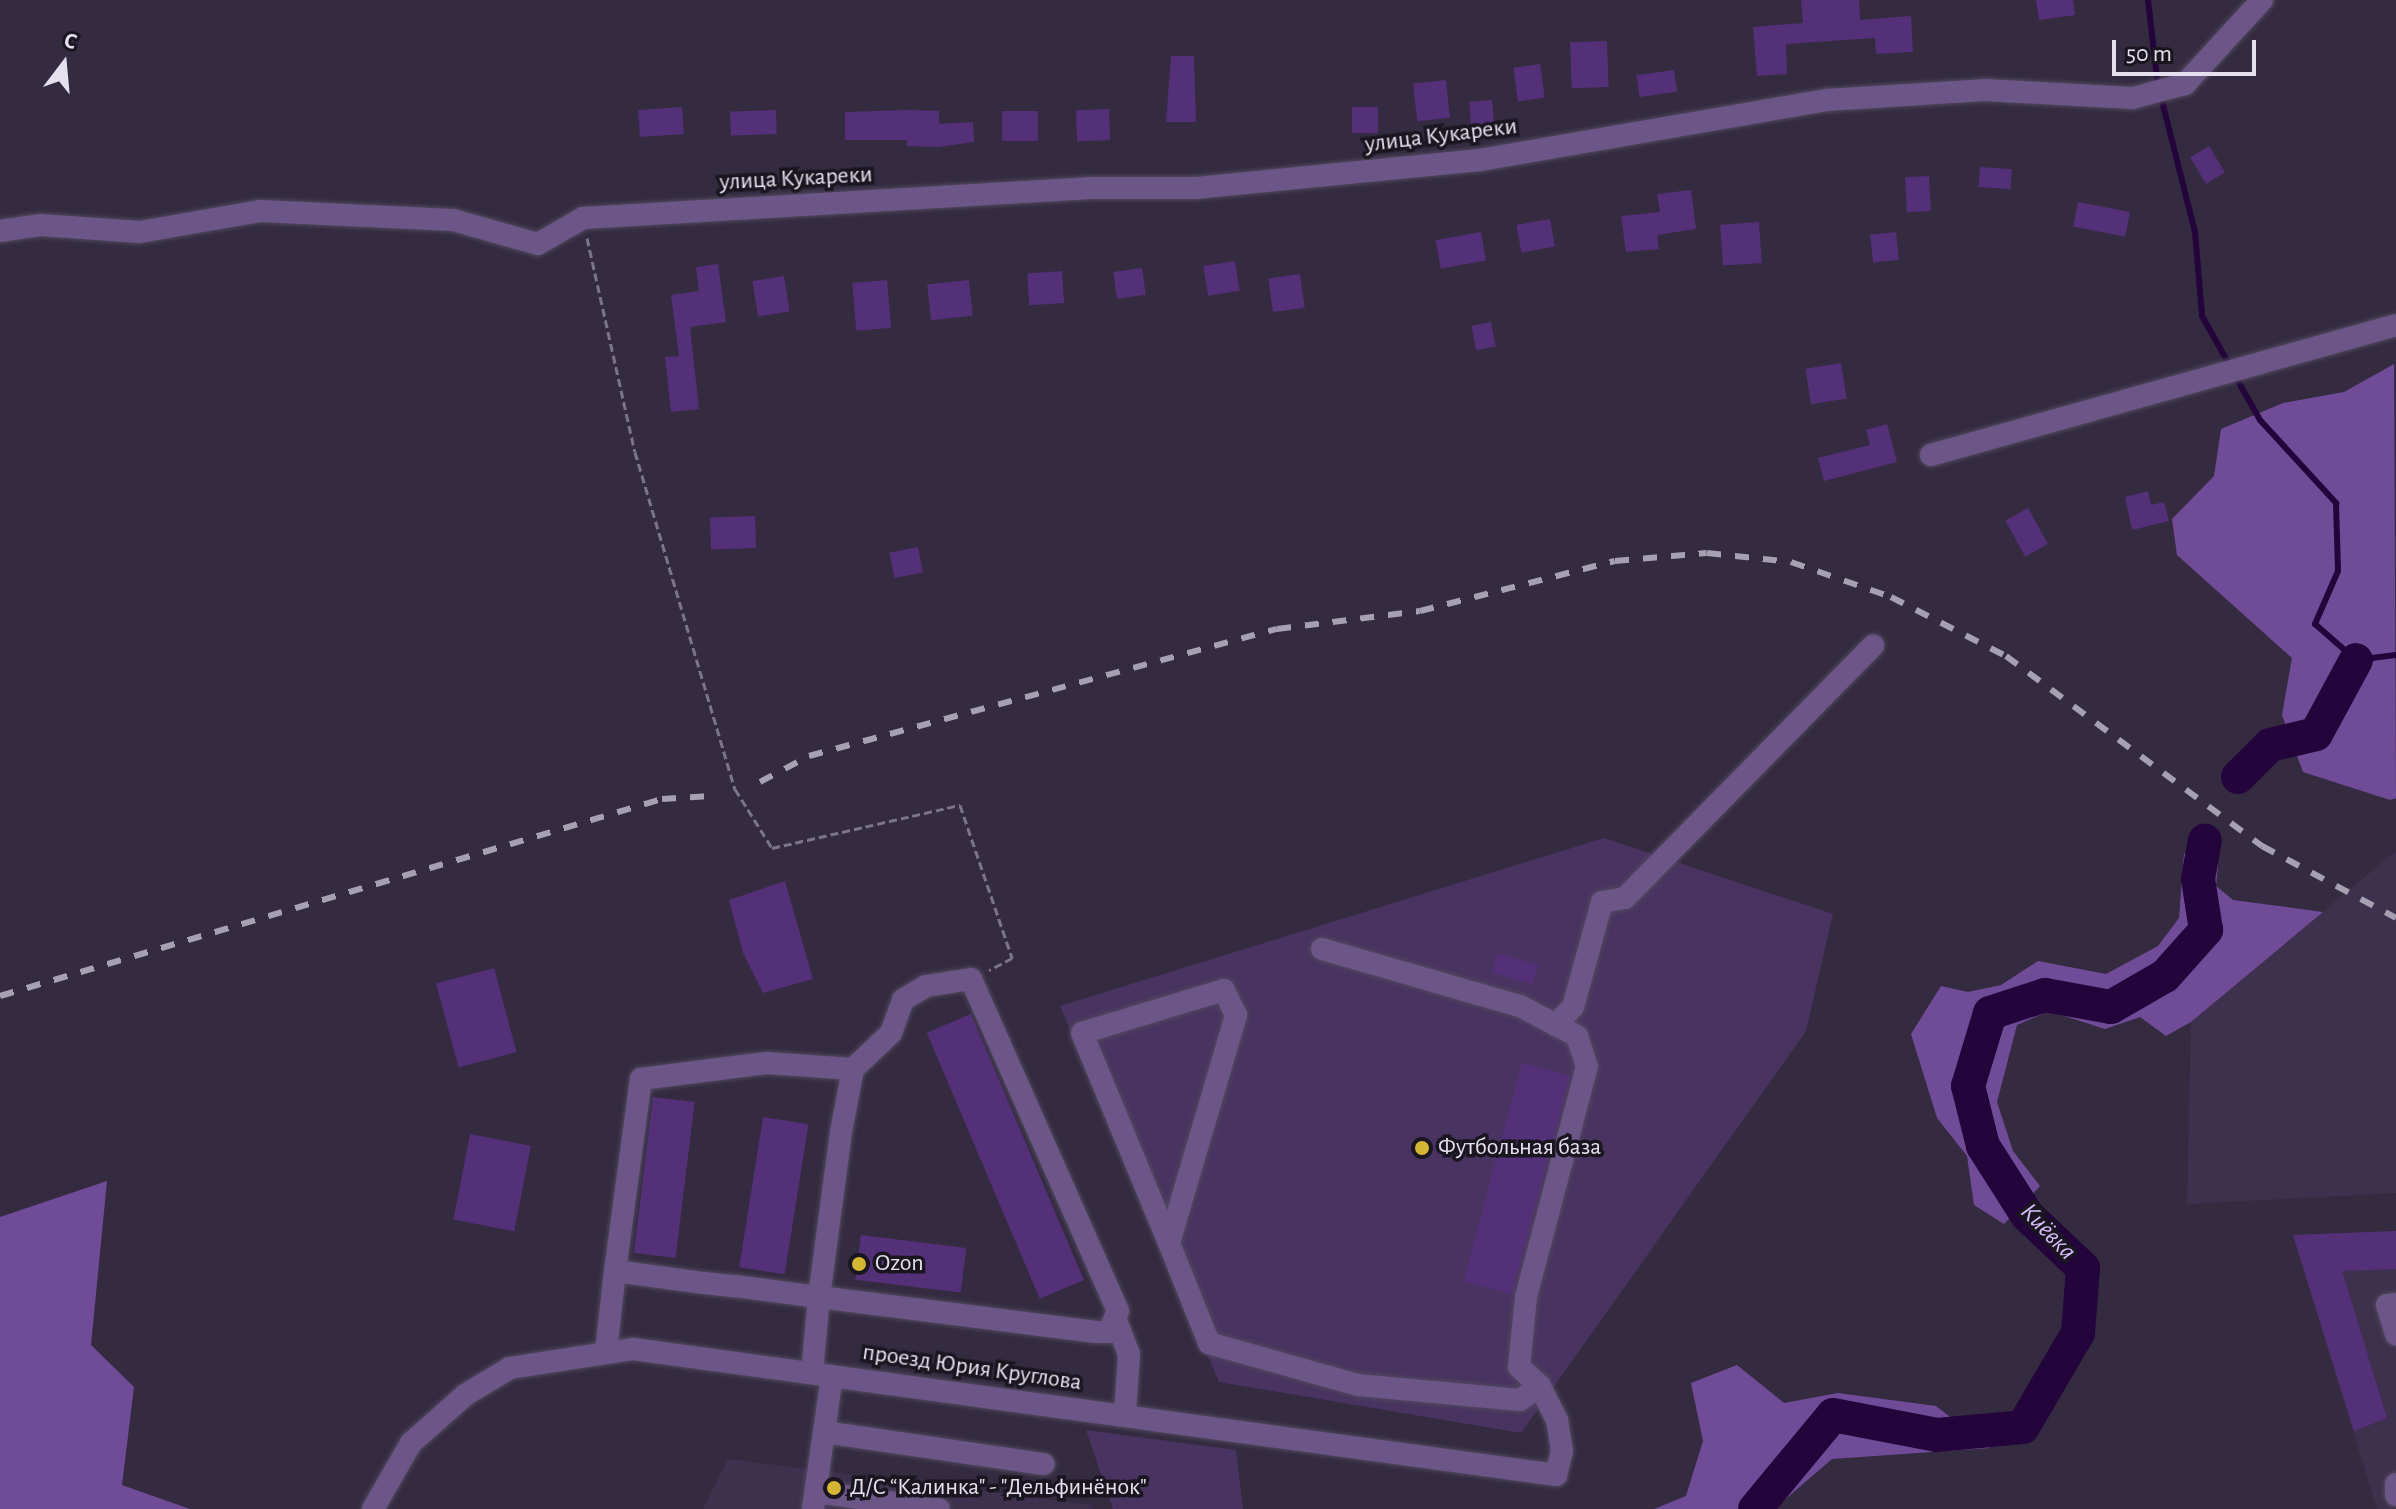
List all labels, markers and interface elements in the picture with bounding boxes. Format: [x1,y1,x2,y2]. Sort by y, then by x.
north arrow [24,24,104,104]
scale bar [2116,24,2260,74]
text: С [62,29,79,53]
text: 50 m [2126,42,2172,66]
street label: улица Кукареки [1363,112,1519,160]
street label: улица Кукареки [719,161,873,197]
place label: Футбольная база [1438,1134,1601,1162]
marker: Футбольная база [1413,1139,1431,1157]
water label: Киёвка [2013,1197,2083,1267]
place label: Ozon [875,1250,924,1278]
marker: Ozon [850,1255,868,1273]
street label: проезд Юрия Круглова [861,1338,1083,1398]
place label: Д/С “Калинка" - "Дельфинёнок" [850,1474,1147,1502]
marker: Д/С “Калинка" - "Дельфинёнок" [825,1479,843,1497]

